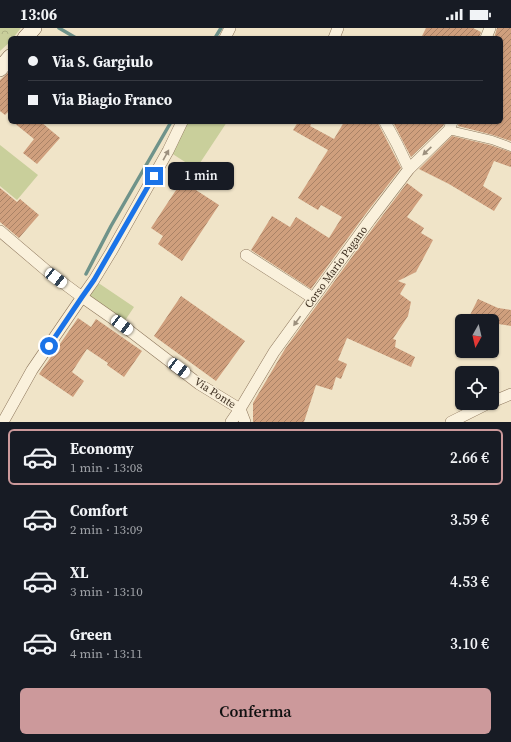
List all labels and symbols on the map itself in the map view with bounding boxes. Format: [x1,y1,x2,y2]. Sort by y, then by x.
one-way arrow [422,146,432,156]
one-way arrow [162,149,169,161]
callout: 1 min [168,162,234,190]
route end [145,167,163,185]
street label: Corso Mario Pagano [301,223,371,311]
car [43,266,69,290]
car [109,313,135,337]
north arrow [455,314,499,358]
one-way arrow [293,315,301,326]
route start [40,337,58,355]
car [166,356,192,380]
street label: Via Ponte [191,374,239,412]

